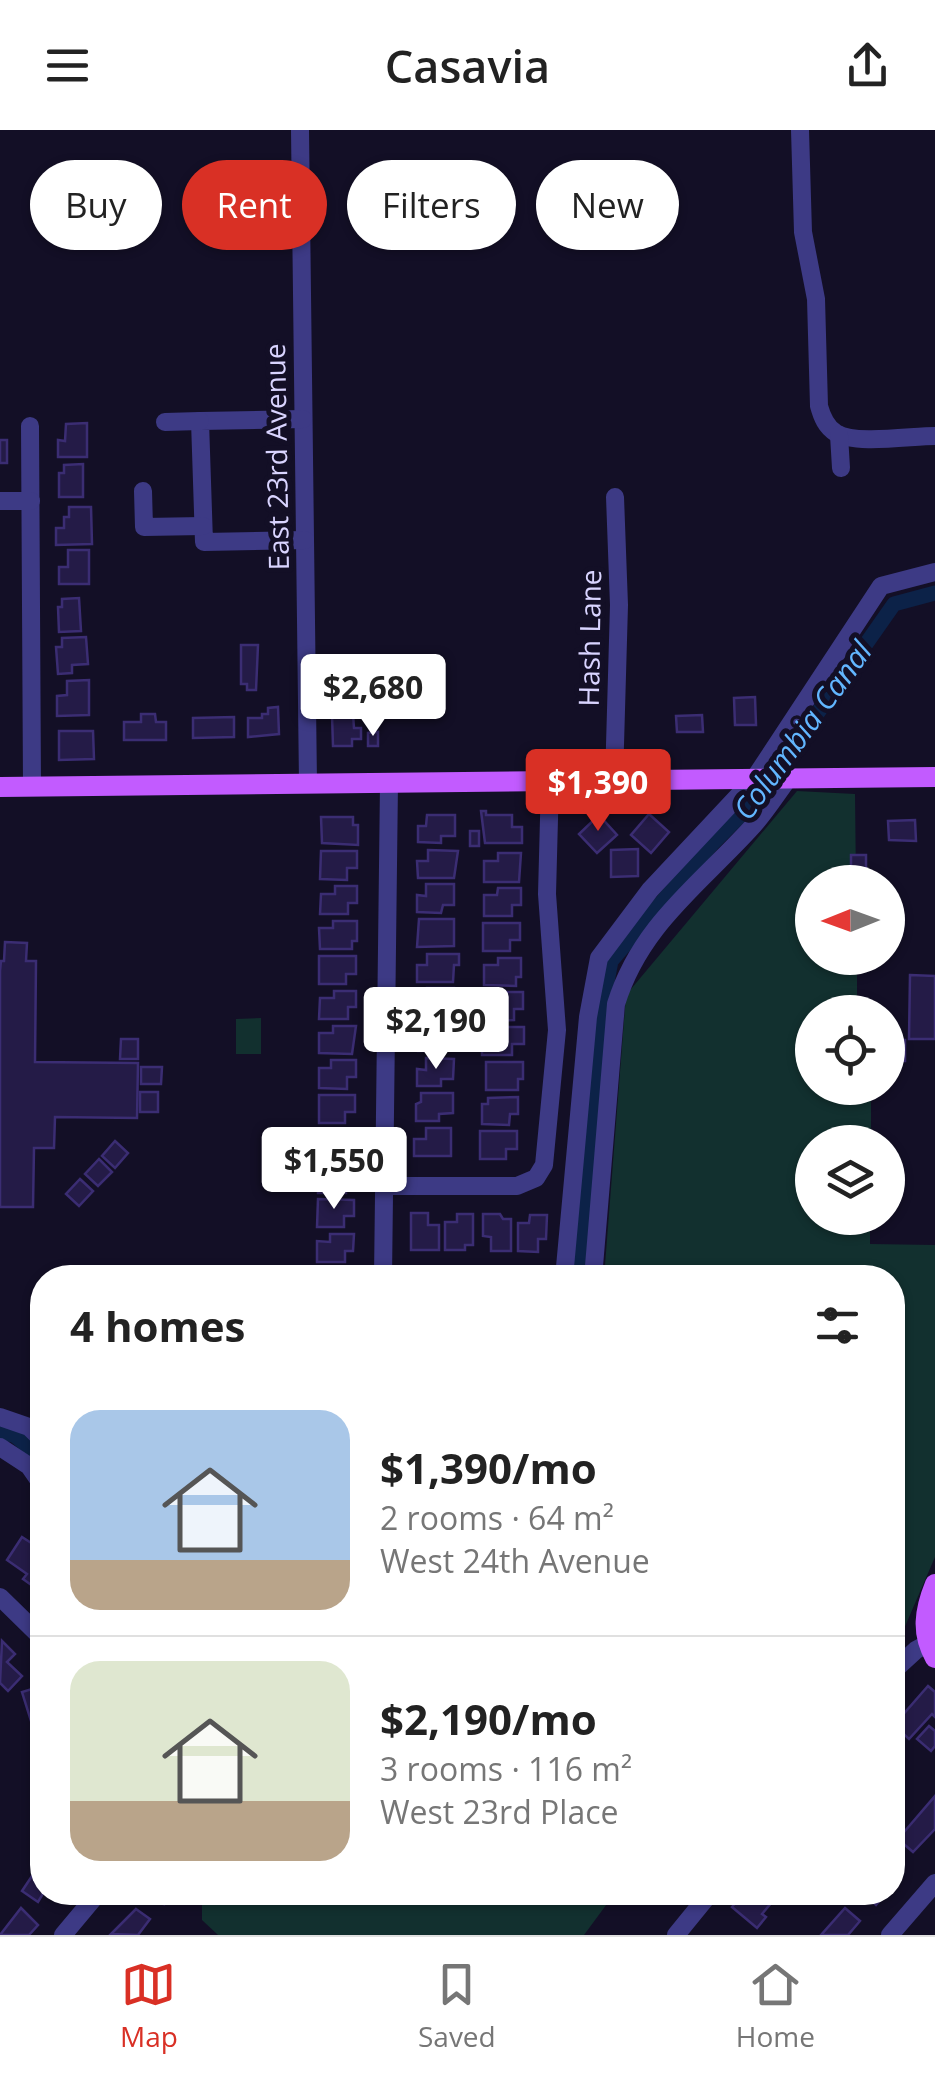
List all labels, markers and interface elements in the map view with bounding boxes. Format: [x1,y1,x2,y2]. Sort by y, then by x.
text: Casavia [385,35,550,96]
icon: menu [40,38,95,93]
icon: share [840,38,895,93]
chip: Buy [30,160,162,250]
chip: Rent [182,160,327,250]
chip: Filters [347,160,516,250]
chip: New [536,160,679,250]
street label: East 23rd Avenue [255,343,297,571]
street label: Hash Lane [569,569,609,707]
water label: Columbia Canal [723,631,882,828]
pin: $2,680 [292,654,454,739]
text: $2,680 [323,665,423,708]
pin: $1,390 [517,749,679,834]
text: $1,390 [548,760,648,803]
north arrow [795,865,905,975]
map controls [795,865,905,1235]
pin: $2,190 [355,987,517,1072]
button: locate [795,995,905,1105]
text: $2,190 [386,998,486,1041]
button: layers [795,1125,905,1235]
pin: $1,550 [253,1127,415,1212]
text: $1,550 [284,1138,384,1181]
text: 4 homes [70,1297,245,1354]
icon: filters [810,1298,865,1353]
text: $1,390/mo [380,1439,597,1496]
icon: home [150,1450,270,1570]
text: 2 rooms · 64 m² [380,1496,614,1539]
text: West 24th Avenue [380,1539,650,1582]
text: $2,190/mo [380,1690,597,1747]
icon: home [150,1701,270,1821]
text: 3 rooms · 116 m² [380,1747,632,1790]
text: West 23rd Place [380,1790,618,1833]
tab: Map [120,1957,178,2055]
tab: Saved [418,1957,496,2055]
tab: Home [736,1957,815,2055]

